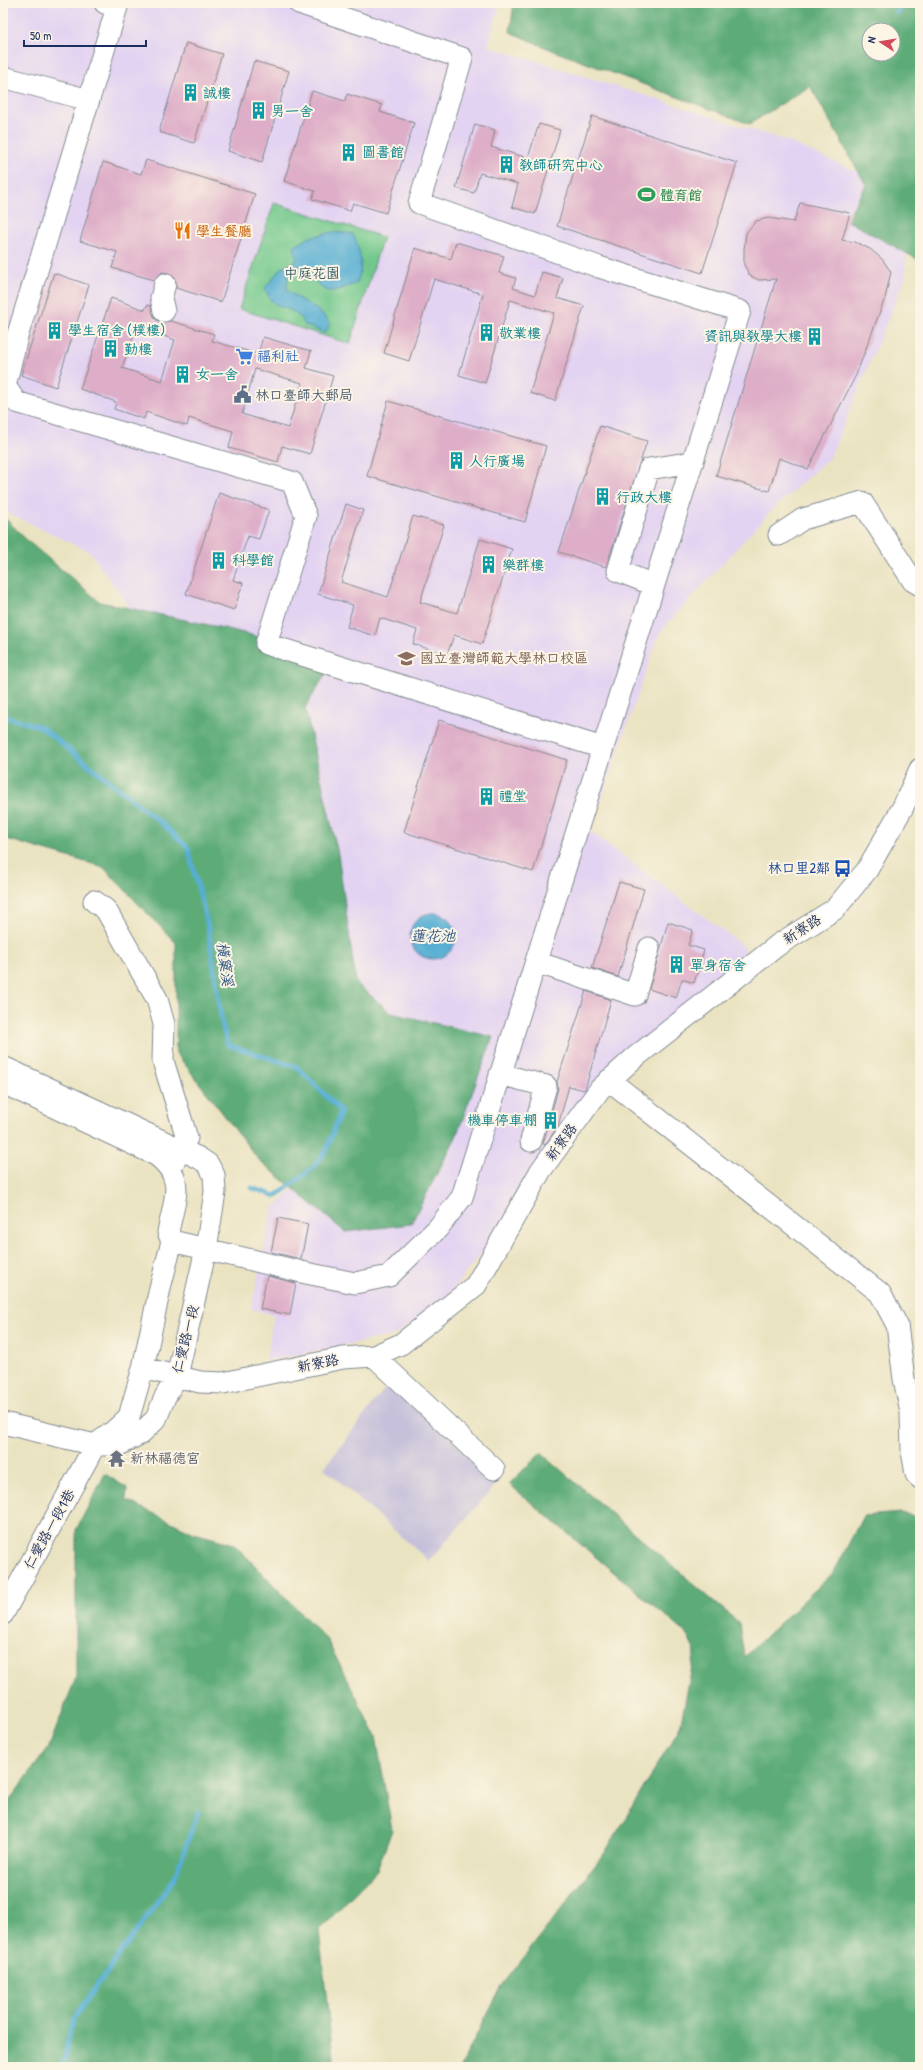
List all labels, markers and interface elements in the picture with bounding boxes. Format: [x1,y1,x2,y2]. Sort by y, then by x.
scale bar [24,22,146,48]
north arrow [861,22,901,62]
text: 50 m [30,27,51,44]
text: N [864,35,879,44]
building icon: 誠樓 [180,83,200,103]
place label: 誠樓 [203,83,231,102]
building icon: 男一舍 [248,101,268,121]
place label: 男一舍 [271,101,313,120]
building icon: 圖書館 [339,142,359,162]
place label: 圖書館 [362,142,404,161]
building icon: 教師研究中心 [496,155,516,175]
place label: 教師研究中心 [519,155,603,174]
sports icon: 體育館 [637,185,657,205]
place label: 體育館 [660,185,702,204]
restaurant icon: 學生餐廳 [173,221,193,241]
place label: 學生餐廳 [196,221,252,240]
park label: 中庭花園 [284,263,340,282]
building icon: 學生宿舍 (樸樓) [45,320,65,340]
place label: 學生宿舍 (樸樓) [68,320,165,339]
building icon: 敬業樓 [476,323,496,343]
place label: 敬業樓 [499,323,541,342]
place label: 資訊與教學大樓 [704,326,802,345]
building icon: 資訊與教學大樓 [805,326,825,346]
building icon: 勤樓 [101,339,121,359]
place label: 勤樓 [124,339,152,358]
supermarket icon: 福利社 [234,346,254,366]
place label: 福利社 [257,346,299,365]
building icon: 女一舍 [173,364,193,384]
place label: 女一舍 [196,364,238,383]
public building icon: 林口臺師大郵局 [232,385,252,405]
place label: 林口臺師大郵局 [255,385,353,404]
building icon: 人行廣場 [446,451,466,471]
place label: 人行廣場 [469,451,525,470]
building icon: 行政大樓 [593,487,613,507]
place label: 行政大樓 [616,487,672,506]
building icon: 科學館 [209,550,229,570]
place label: 科學館 [232,550,274,569]
building icon: 樂群樓 [479,555,499,575]
place label: 樂群樓 [502,555,544,574]
school or university icon: 國立臺灣師範大學林口校區 [397,648,417,668]
place label: 國立臺灣師範大學林口校區 [420,648,588,667]
building icon: 禮堂 [476,786,496,806]
place label: 禮堂 [499,786,527,805]
place label: 林口里2鄰 [767,858,830,877]
bus stop icon: 林口里2鄰 [833,858,853,878]
street label: 新寮路 [779,909,825,948]
water label: 蓮花池 [410,925,456,946]
water label: 橫窠溪 [212,940,239,989]
building icon: 單身宿舍 [667,955,687,975]
place label: 單身宿舍 [690,955,746,974]
place label: 機車停車棚 [467,1110,537,1129]
building icon: 機車停車棚 [540,1110,560,1130]
street label: 新寮路 [541,1119,581,1164]
street label: 仁愛路一段 [167,1303,202,1375]
street label: 新寮路 [295,1349,340,1376]
temple icon: 新林福德宮 [107,1448,127,1468]
place label: 新林福德宮 [130,1448,200,1467]
street label: 仁愛路一段1巷 [19,1484,79,1572]

